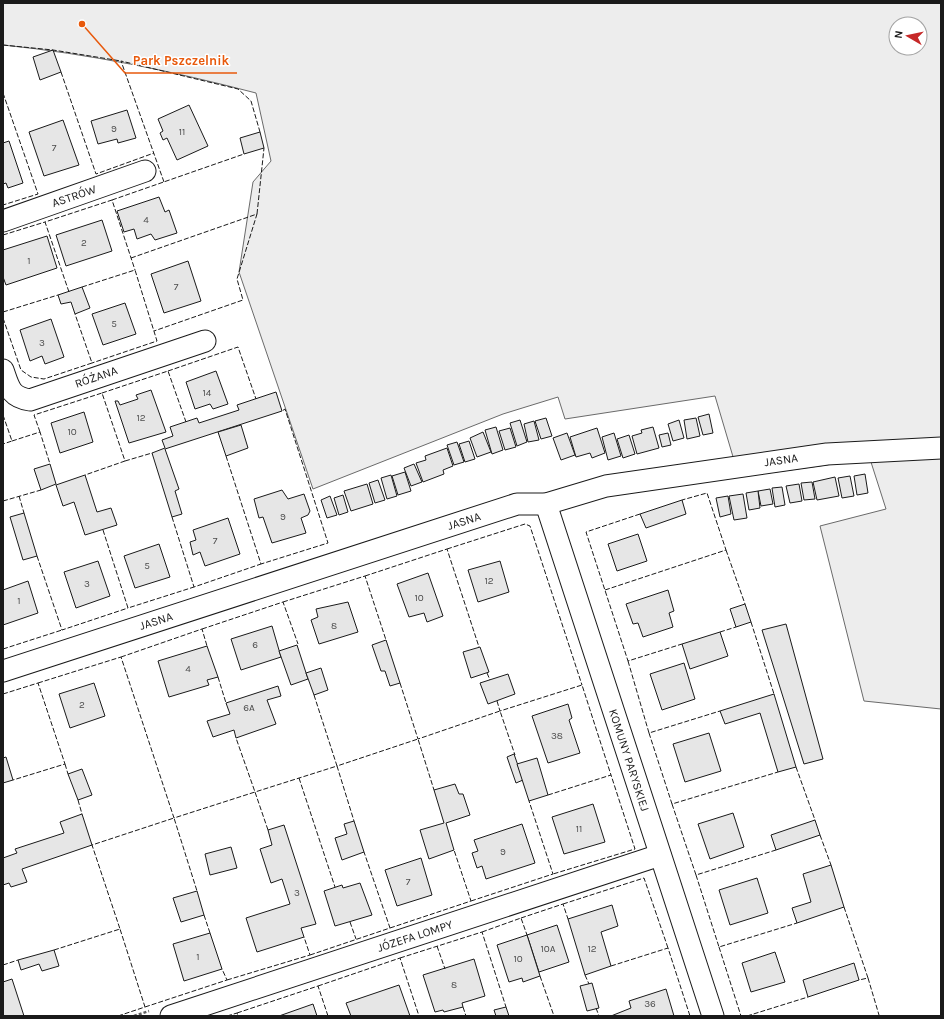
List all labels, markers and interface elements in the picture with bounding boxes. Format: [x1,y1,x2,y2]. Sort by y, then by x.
north arrow [888,16,928,56]
text: N [892,30,906,39]
callout: Park Pszczelnik [125,48,237,73]
text: Park Pszczelnik [133,53,229,68]
house number: 9 [111,123,117,135]
house number: 11 [179,126,185,138]
house number: 7 [52,142,57,154]
street label: ASTRÓW [50,181,98,210]
house number: 4 [143,214,149,226]
house number: 2 [81,237,87,249]
house number: 1 [27,255,31,267]
house number: 7 [174,281,179,293]
house number: 5 [111,318,117,330]
house number: 3 [39,337,45,349]
street label: RÓŻANA [72,362,119,391]
house number: 14 [203,387,212,399]
house number: 12 [136,412,146,424]
house number: 10 [67,426,77,438]
street label: JASNA [763,451,799,469]
street label: JASNA [446,509,482,533]
house number: 9 [280,511,286,523]
house number: 7 [213,535,218,547]
house number: 5 [144,560,150,572]
house number: 12 [484,575,494,587]
house number: 3 [84,578,90,590]
house number: 10 [414,592,424,604]
house number: 1 [17,595,21,607]
street label: JASNA [138,609,174,633]
house number: 8 [331,620,337,632]
house number: 6 [252,639,258,651]
house number: 4 [185,663,191,675]
house number: 2 [79,699,85,711]
house number: 6A [243,702,255,714]
street label: KOMUNY PARYSKIEJ [606,707,652,813]
house number: 38 [551,730,563,742]
house number: 11 [576,823,582,835]
house number: 9 [500,846,506,858]
house number: 7 [406,876,411,888]
house number: 3 [294,887,300,899]
street label: JÓZEFA LOMPY [375,916,455,955]
house number: 10A [541,943,556,955]
house number: 12 [587,943,597,955]
house number: 1 [196,951,200,963]
house number: 10 [513,953,523,965]
house number: 8 [451,979,457,991]
house number: 36 [644,998,656,1010]

